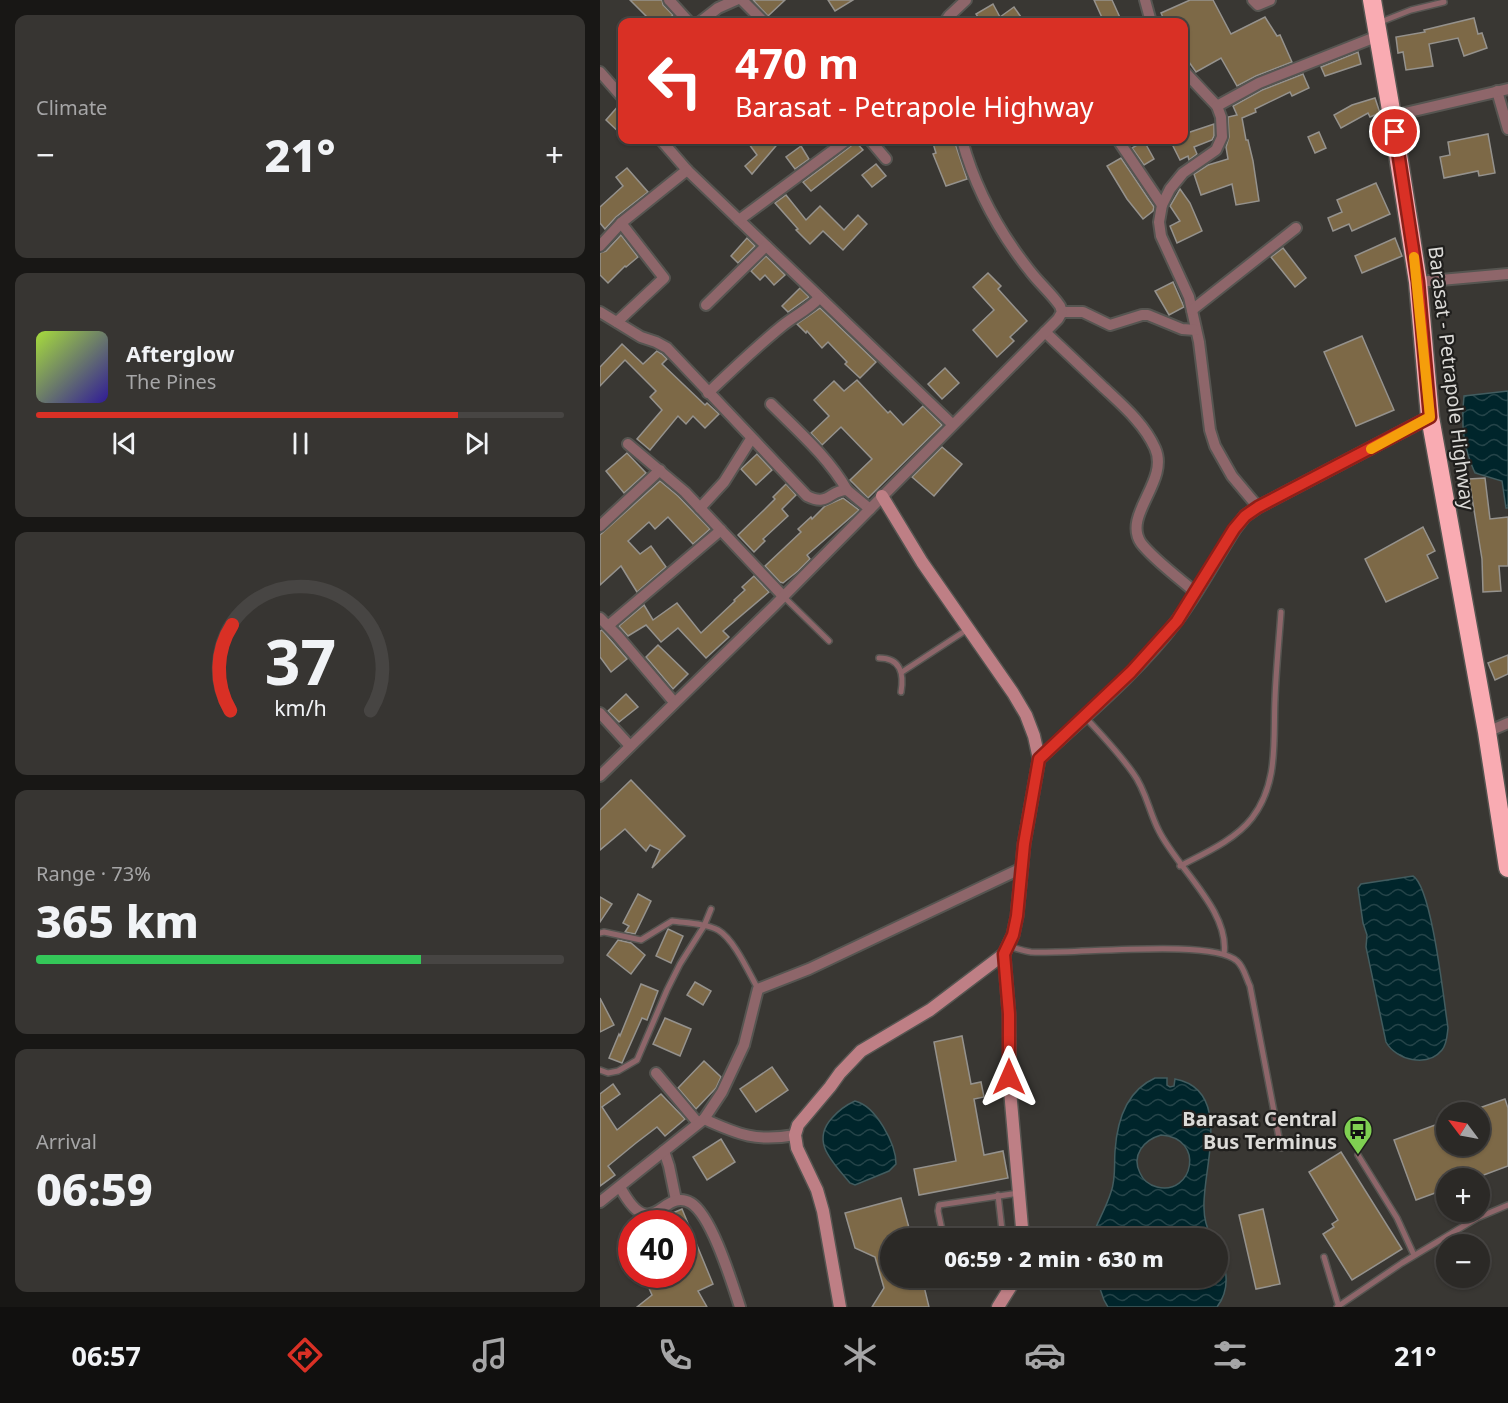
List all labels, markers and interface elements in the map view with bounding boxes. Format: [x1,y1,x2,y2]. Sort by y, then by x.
text: 470 m [735,34,859,91]
icon: left [636,42,714,120]
text: Barasat - Petrapole Highway [735,88,1094,125]
text: Climate [36,94,107,121]
pin [1369,106,1420,157]
icon: arrive [1378,115,1411,148]
text: 21° [264,124,336,185]
text: − [36,132,55,177]
text: + [545,132,564,177]
street label: Barasat - Petrapole Highway [1422,245,1482,512]
text: Afterglow [126,338,235,368]
text: The Pines [126,368,216,395]
icon: previous [108,427,141,460]
icon: pause [284,427,317,460]
icon: next [460,427,493,460]
text: 37 [264,618,336,703]
text: km/h [274,693,326,722]
text: Range · 73% [36,860,151,887]
text: 365 km [36,890,199,951]
position arrow [977,1045,1041,1109]
north arrow [1436,1102,1490,1156]
map controls [1436,1102,1490,1288]
place label: Barasat Central Bus Terminus [1182,1105,1337,1155]
bus stop icon: Barasat Central Bus Terminus [1342,1114,1374,1156]
text: Arrival [36,1128,97,1155]
text: 06:59 [36,1158,153,1219]
button: + [1436,1168,1490,1222]
speed limit sign: 40 [618,1210,696,1288]
button: − [1436,1234,1490,1288]
text: 06:59 · 2 min · 630 m [944,1243,1164,1273]
icon: directions [284,1334,326,1376]
icon: music [469,1334,511,1376]
icon: phone [654,1334,696,1376]
icon: climate [839,1334,881,1376]
icon: car [1024,1334,1066,1376]
icon: filters [1209,1334,1251,1376]
text: 06:57 [72,1337,141,1374]
text: 21° [1394,1337,1436,1374]

